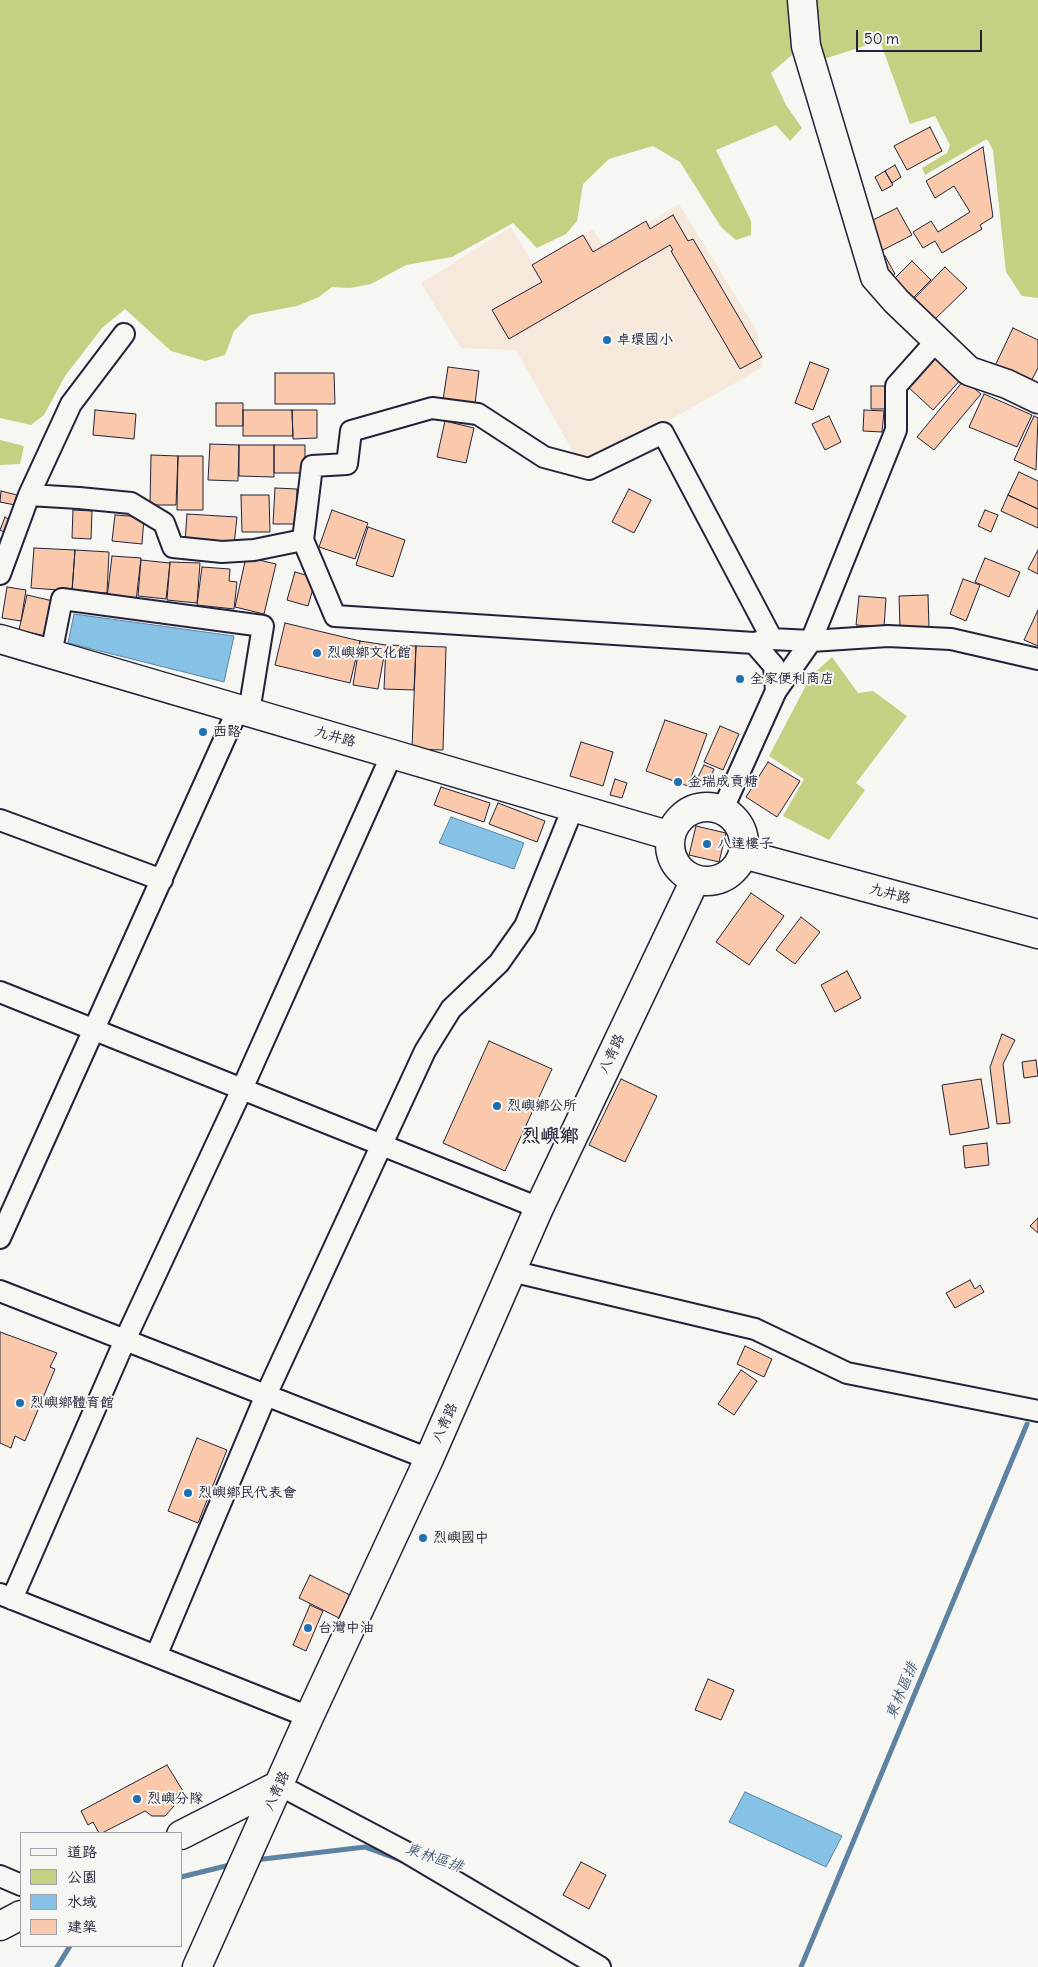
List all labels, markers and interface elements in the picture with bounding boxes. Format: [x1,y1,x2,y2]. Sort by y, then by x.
scale bar [858,20,984,52]
text: 50 m [864,29,899,48]
place label: 卓環國小 [617,332,673,348]
marker: 卓環國小 [601,334,613,346]
place label: 烈嶼鄉文化館 [327,645,411,661]
marker: 烈嶼鄉文化館 [311,647,323,659]
place label: 全家便利商店 [750,671,834,687]
marker: 全家便利商店 [734,673,746,685]
street label: 九井路 [312,723,358,751]
place label: 西路 [213,724,241,740]
marker: 西路 [197,726,209,738]
place label: 金瑞成貢糖 [688,774,758,790]
marker: 金瑞成貢糖 [672,776,684,788]
place label: 八達樓子 [717,836,773,852]
marker: 八達樓子 [701,838,713,850]
street label: 九井路 [868,880,912,908]
street label: 八青路 [596,1031,628,1077]
place label: 烈嶼鄉公所 [507,1098,577,1114]
marker: 烈嶼鄉公所 [491,1100,503,1112]
district label: 烈嶼鄉 [522,1126,578,1148]
place label: 烈嶼鄉體育館 [30,1395,114,1411]
marker: 烈嶼鄉體育館 [14,1397,26,1409]
street label: 八青路 [429,1400,461,1446]
place label: 烈嶼鄉民代表會 [198,1485,296,1501]
marker: 烈嶼鄉民代表會 [182,1487,194,1499]
place label: 烈嶼國中 [433,1530,489,1546]
marker: 烈嶼國中 [417,1532,429,1544]
place label: 台灣中油 [318,1620,374,1636]
marker: 台灣中油 [302,1622,314,1634]
water label: 東林區排 [882,1660,922,1722]
street label: 八青路 [261,1768,293,1814]
place label: 烈嶼分隊 [147,1791,203,1807]
marker: 烈嶼分隊 [131,1793,143,1805]
legend [20,1832,182,1947]
water label: 東林區排 [403,1840,465,1876]
text: 道路 [67,1842,97,1861]
text: 公園 [67,1867,97,1886]
text: 水域 [67,1892,97,1911]
text: 建築 [67,1917,97,1936]

